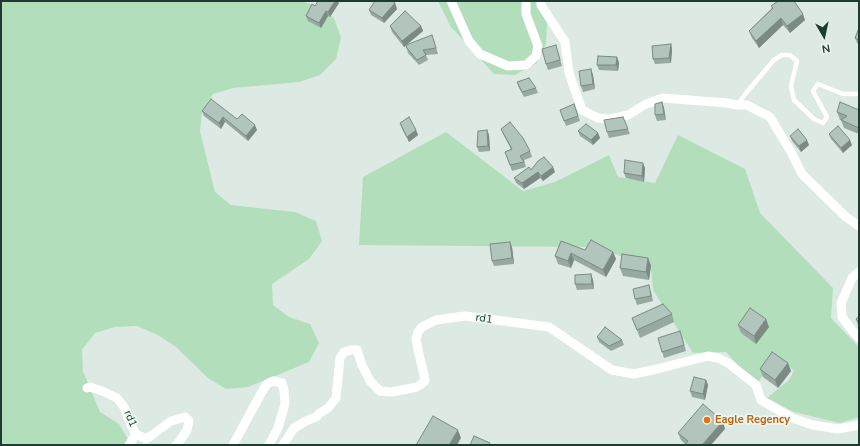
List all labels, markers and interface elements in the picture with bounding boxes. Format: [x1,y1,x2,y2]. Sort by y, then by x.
north arrow [804,16,844,56]
text: N [821,40,831,56]
street label: rd1 [475,311,493,327]
street label: rd1 [121,409,139,429]
place label: Eagle Regency [715,413,790,427]
marker: Eagle Regency [702,415,712,425]

